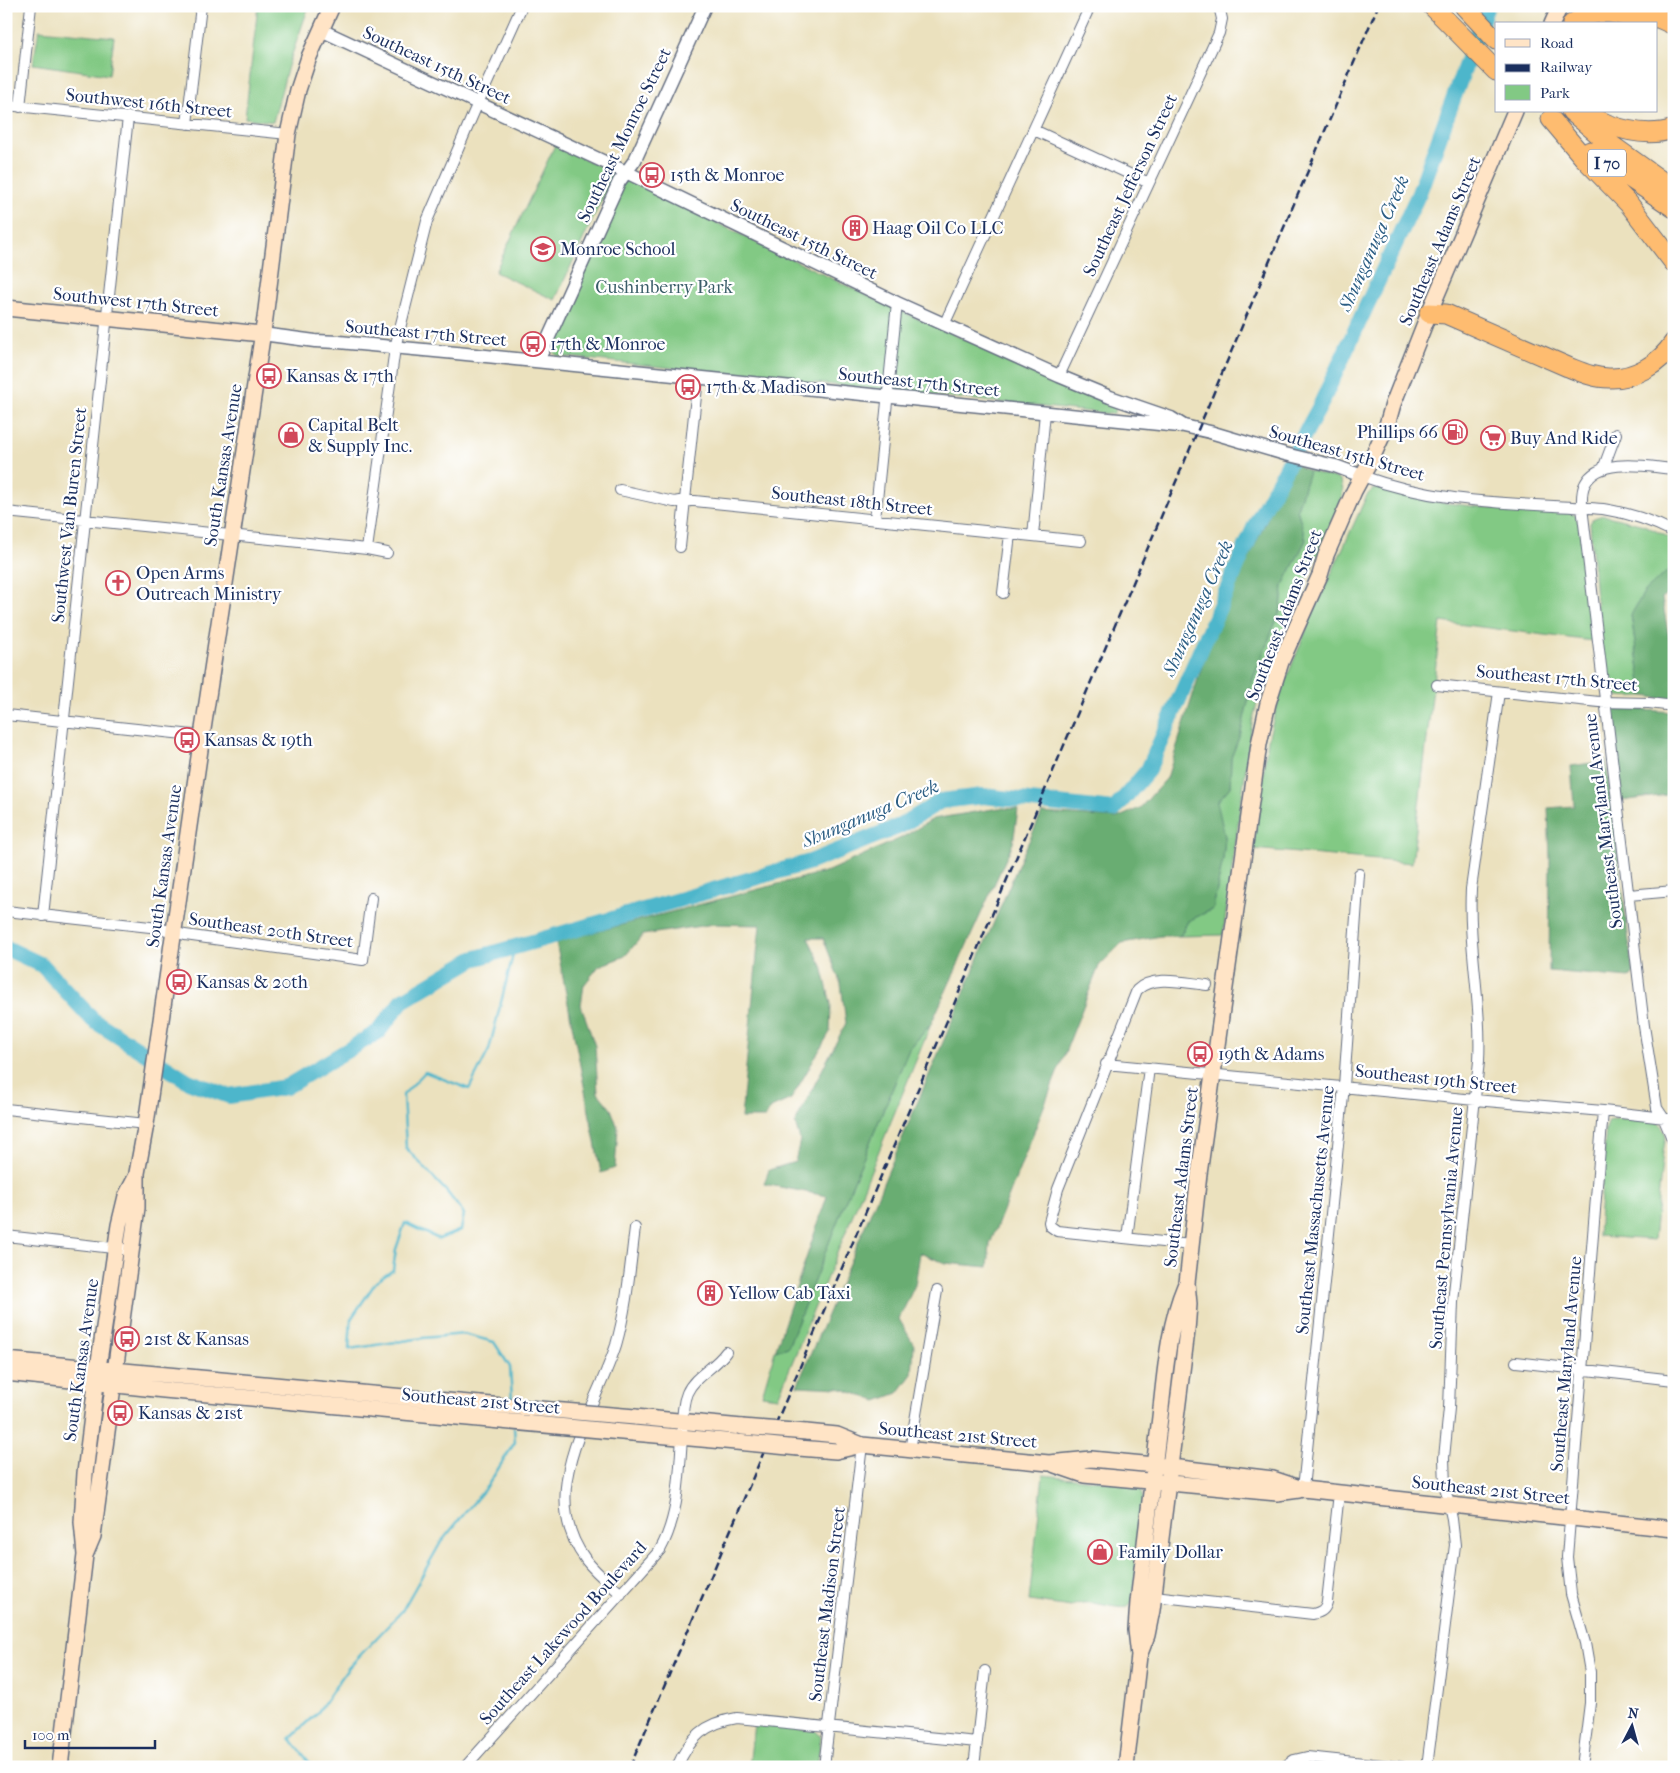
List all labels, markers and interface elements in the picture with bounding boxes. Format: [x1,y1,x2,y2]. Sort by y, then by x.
street label: Southeast 15th Street [359,22,515,109]
legend [1495,22,1658,112]
text: Road [1540,34,1574,52]
street label: Southeast Monroe Street [573,44,676,226]
text: Railway [1540,58,1593,76]
street label: Southwest 16th Street [65,84,234,123]
text: Park [1540,84,1570,102]
street label: Southeast Jefferson Street [1079,90,1182,280]
road number: I 70 [1588,150,1626,177]
street label: Southeast Adams Street [1395,153,1486,329]
bus stop icon: 15th & Monroe [639,162,665,188]
place label: 15th & Monroe [670,165,785,186]
water label: Shunganuga Creek [1334,172,1414,316]
street label: Southeast 15th Street [727,195,881,284]
building icon: Haag Oil Co LLC [842,215,868,241]
place label: Haag Oil Co LLC [872,218,1004,239]
school or university icon: Monroe School [530,236,556,262]
place label: Monroe School [560,239,675,260]
park label: Cushinberry Park [595,277,733,298]
street label: Southwest 17th Street [52,283,220,322]
street label: Southeast 17th Street [344,316,508,351]
bus stop icon: 17th & Monroe [520,331,546,357]
place label: 17th & Monroe [550,334,666,355]
bus stop icon: Kansas & 17th [256,363,282,389]
street label: Southeast 17th Street [837,364,1001,401]
place label: Kansas & 17th [286,366,394,387]
bus stop icon: 17th & Madison [675,374,701,400]
place label: 17th & Madison [706,377,827,398]
street label: South Kansas Avenue [200,382,247,548]
street label: Southwest Van Buren Street [48,406,91,624]
place label: Capital Belt & Supply Inc. [308,415,412,457]
fuel station icon: Phillips 66 [1442,419,1468,445]
street label: Southeast 15th Street [1267,421,1428,486]
shop icon: Capital Belt & Supply Inc. [278,422,304,448]
place label: Phillips 66 [1357,422,1438,443]
supermarket icon: Buy And Ride [1480,425,1506,451]
place label: Buy And Ride [1510,428,1618,449]
street label: Southeast 18th Street [770,483,934,520]
street label: Southeast Adams Street [1242,526,1327,704]
water label: Shunganuga Creek [1158,537,1238,681]
place label: Open Arms Outreach Ministry [136,563,283,605]
church icon: Open Arms Outreach Ministry [105,570,131,596]
street label: Southeast 17th Street [1475,661,1639,696]
street label: Southeast Maryland Avenue [1580,712,1627,930]
bus stop icon: Kansas & 19th [174,727,200,753]
place label: Kansas & 19th [204,730,313,751]
water label: Shunganuga Creek [798,775,942,853]
street label: South Kansas Avenue [143,783,186,949]
street label: Southeast 20th Street [187,909,355,953]
bus stop icon: Kansas & 20th [166,969,192,995]
place label: Kansas & 20th [196,972,308,993]
bus stop icon: 19th & Adams [1187,1041,1213,1067]
place label: 19th & Adams [1218,1044,1325,1065]
street label: Southeast 19th Street [1354,1061,1519,1099]
street label: Southeast Massachusetts Avenue [1292,1084,1339,1336]
street label: Southeast Adams Street [1160,1085,1203,1269]
street label: Southeast Pennsylvania Avenue [1425,1106,1468,1350]
street label: Southeast Maryland Avenue [1547,1255,1586,1473]
street label: South Kansas Avenue [60,1277,103,1443]
building icon: Yellow Cab Taxi [697,1280,723,1306]
place label: Yellow Cab Taxi [727,1283,851,1304]
bus stop icon: 21st & Kansas [114,1326,140,1352]
place label: 21st & Kansas [144,1329,249,1350]
street label: Southeast 21st Street [401,1384,562,1419]
bus stop icon: Kansas & 21st [107,1400,133,1426]
place label: Kansas & 21st [138,1403,243,1424]
street label: Southeast 21st Street [878,1418,1039,1453]
street label: Southeast 21st Street [1411,1472,1572,1509]
street label: Southeast Madison Street [805,1505,850,1703]
street label: Southeast Lakewood Boulevard [475,1537,652,1729]
shop icon: Family Dollar [1087,1539,1113,1565]
place label: Family Dollar [1118,1542,1223,1563]
north arrow [1608,1700,1658,1750]
text: N [1627,1705,1640,1723]
scale bar [25,1718,155,1750]
text: 100 m [32,1726,70,1744]

